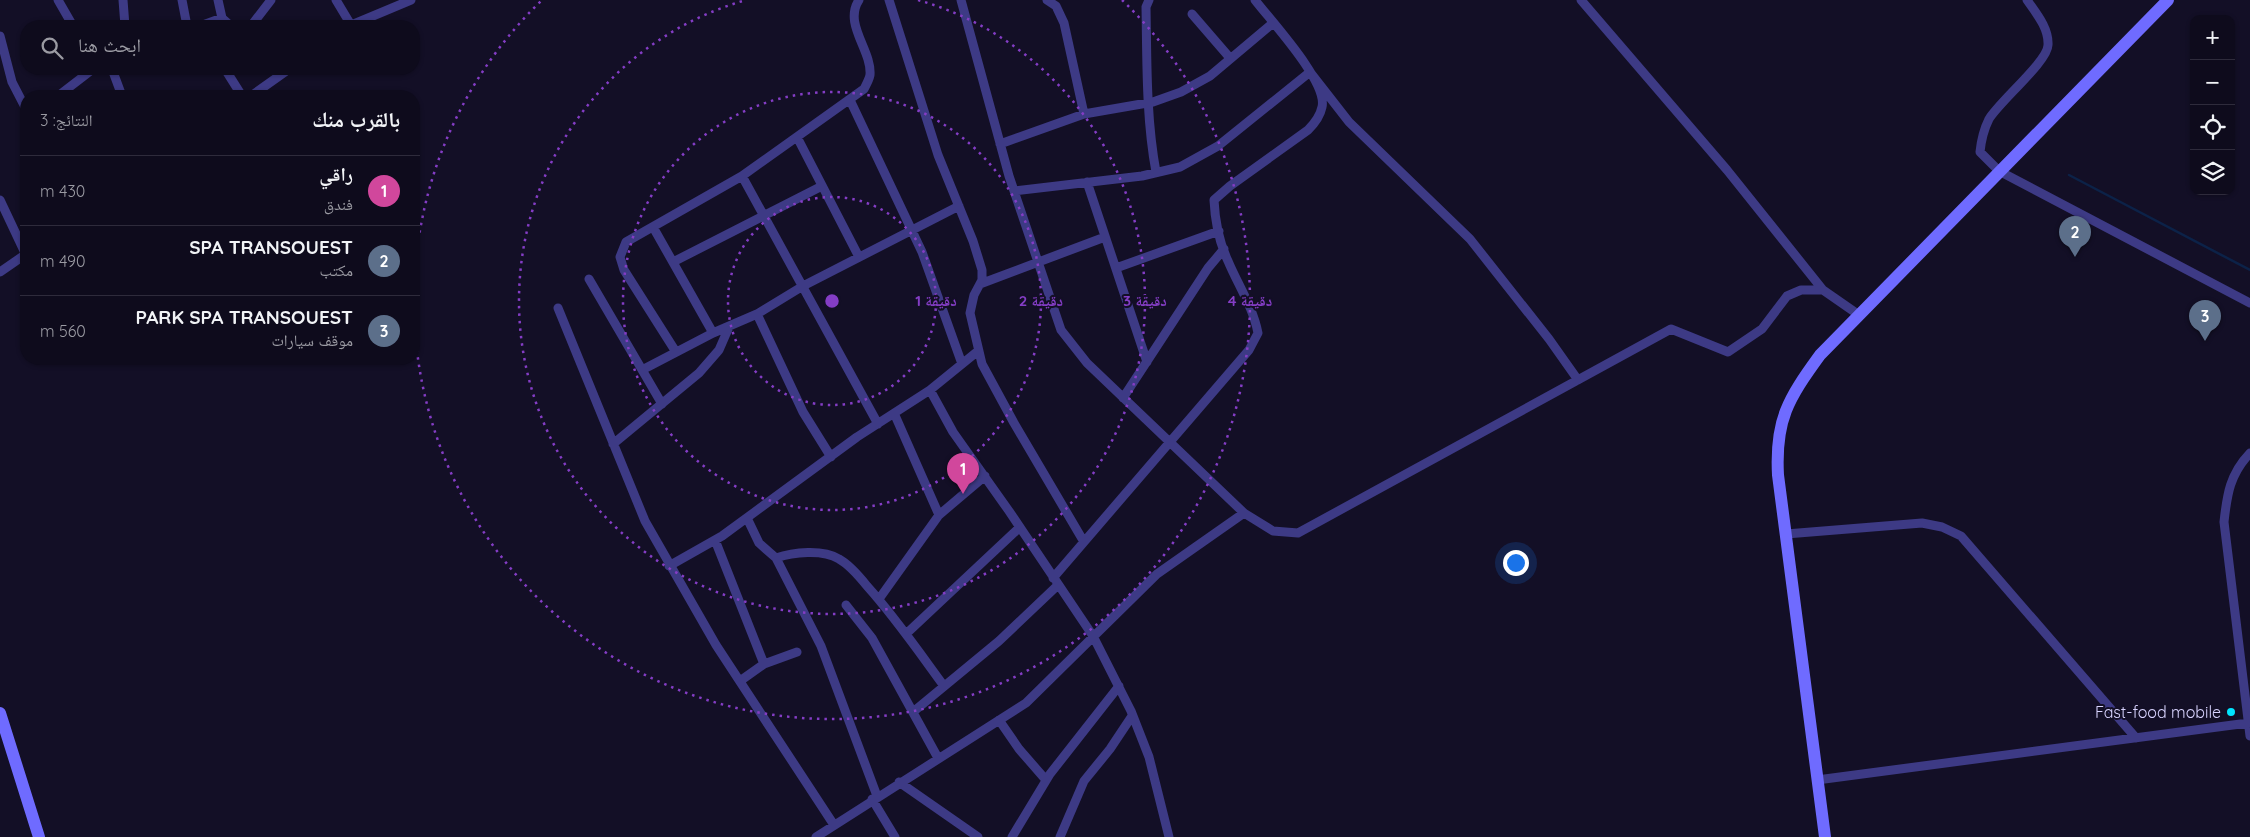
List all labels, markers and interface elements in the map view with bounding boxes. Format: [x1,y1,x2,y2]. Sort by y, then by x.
map controls [2190,15,2235,195]
button: + [2190,15,2235,60]
search box [20,20,420,75]
text: ابحث هنا [78,33,141,57]
icon: search [38,34,66,62]
button: − [2190,60,2235,105]
button: locate [2190,105,2235,150]
text: بالقرب منك [312,106,400,132]
text: النتائج: 3 [40,110,93,130]
button: layers [2190,150,2235,195]
text: راقي [319,162,353,186]
text: 430 m [40,181,85,201]
text: 1 [381,181,387,201]
text: فندق [324,194,353,214]
pin: 2 [2059,216,2091,257]
text: SPA TRANSOUEST [189,235,353,259]
text: 490 m [40,251,86,271]
text: 2 [379,251,389,271]
text: مكتب [320,260,353,280]
text: 1 دقيقة [915,291,957,310]
text: 2 دقيقة [1019,291,1063,310]
text: 3 دقيقة [1123,291,1167,310]
text: 4 دقيقة [1228,291,1272,310]
centre of rings [823,292,841,310]
pin: 3 [2189,300,2221,341]
text: PARK SPA TRANSOUEST [136,305,353,329]
text: 560 m [40,321,86,341]
text: 3 [380,321,388,341]
text: موقف سيارات [271,330,353,350]
pin: 1 [947,453,979,494]
your location [1503,550,1529,576]
place label: Fast-food mobile [2095,702,2221,722]
marker: Fast-food mobile [2225,706,2237,718]

